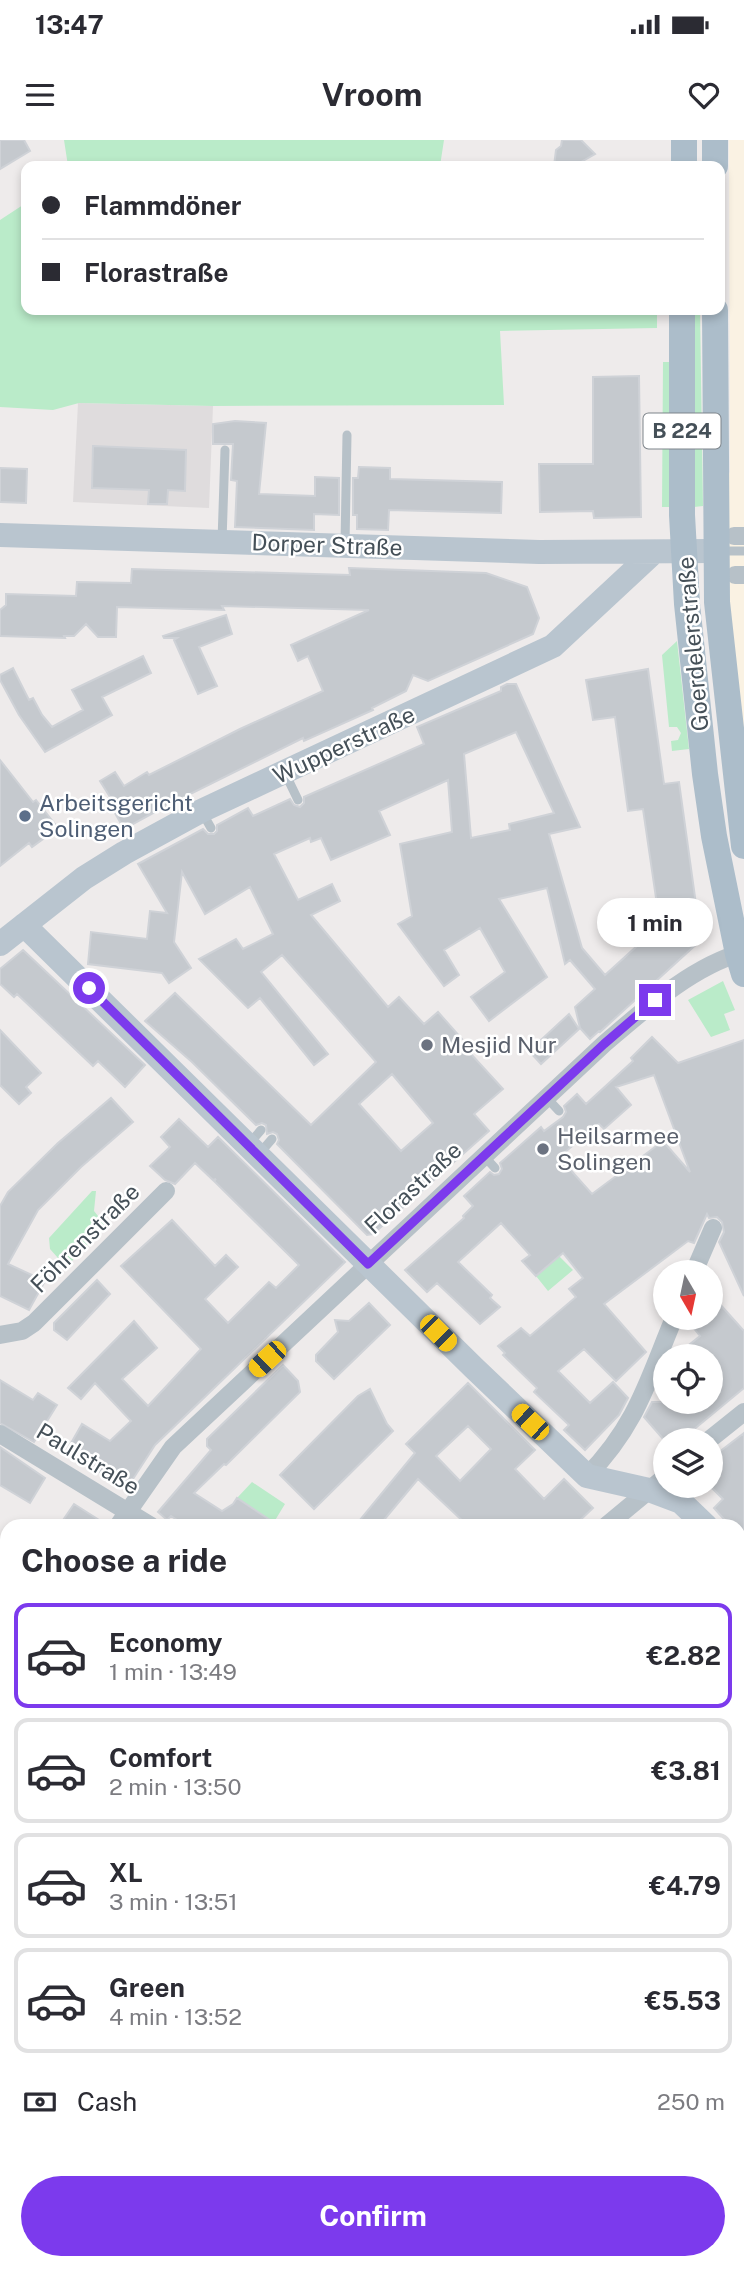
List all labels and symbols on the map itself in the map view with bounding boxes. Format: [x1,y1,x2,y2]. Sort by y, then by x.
road number: B 224 [644,414,720,448]
street label: Dorper Straße [251,528,403,561]
street label: Goerdelerstraße [671,556,714,732]
street label: Wupperstraße [269,700,419,789]
place label: Arbeitsgericht Solingen [39,789,193,842]
marker: Arbeitsgericht Solingen [17,808,33,824]
callout: 1 min [597,898,713,948]
route start [73,972,105,1004]
route end [639,984,671,1016]
place label: Mesjid Nur [441,1031,557,1058]
marker: Mesjid Nur [419,1037,435,1053]
place label: Heilsarmee Solingen [557,1122,679,1175]
street label: Florastraße [359,1136,467,1239]
marker: Heilsarmee Solingen [535,1141,551,1157]
street label: Föhrenstraße [25,1178,145,1298]
north arrow [653,1260,723,1330]
car [416,1311,461,1355]
car [245,1337,290,1381]
car [508,1400,553,1444]
street label: Paulstraße [32,1417,145,1500]

